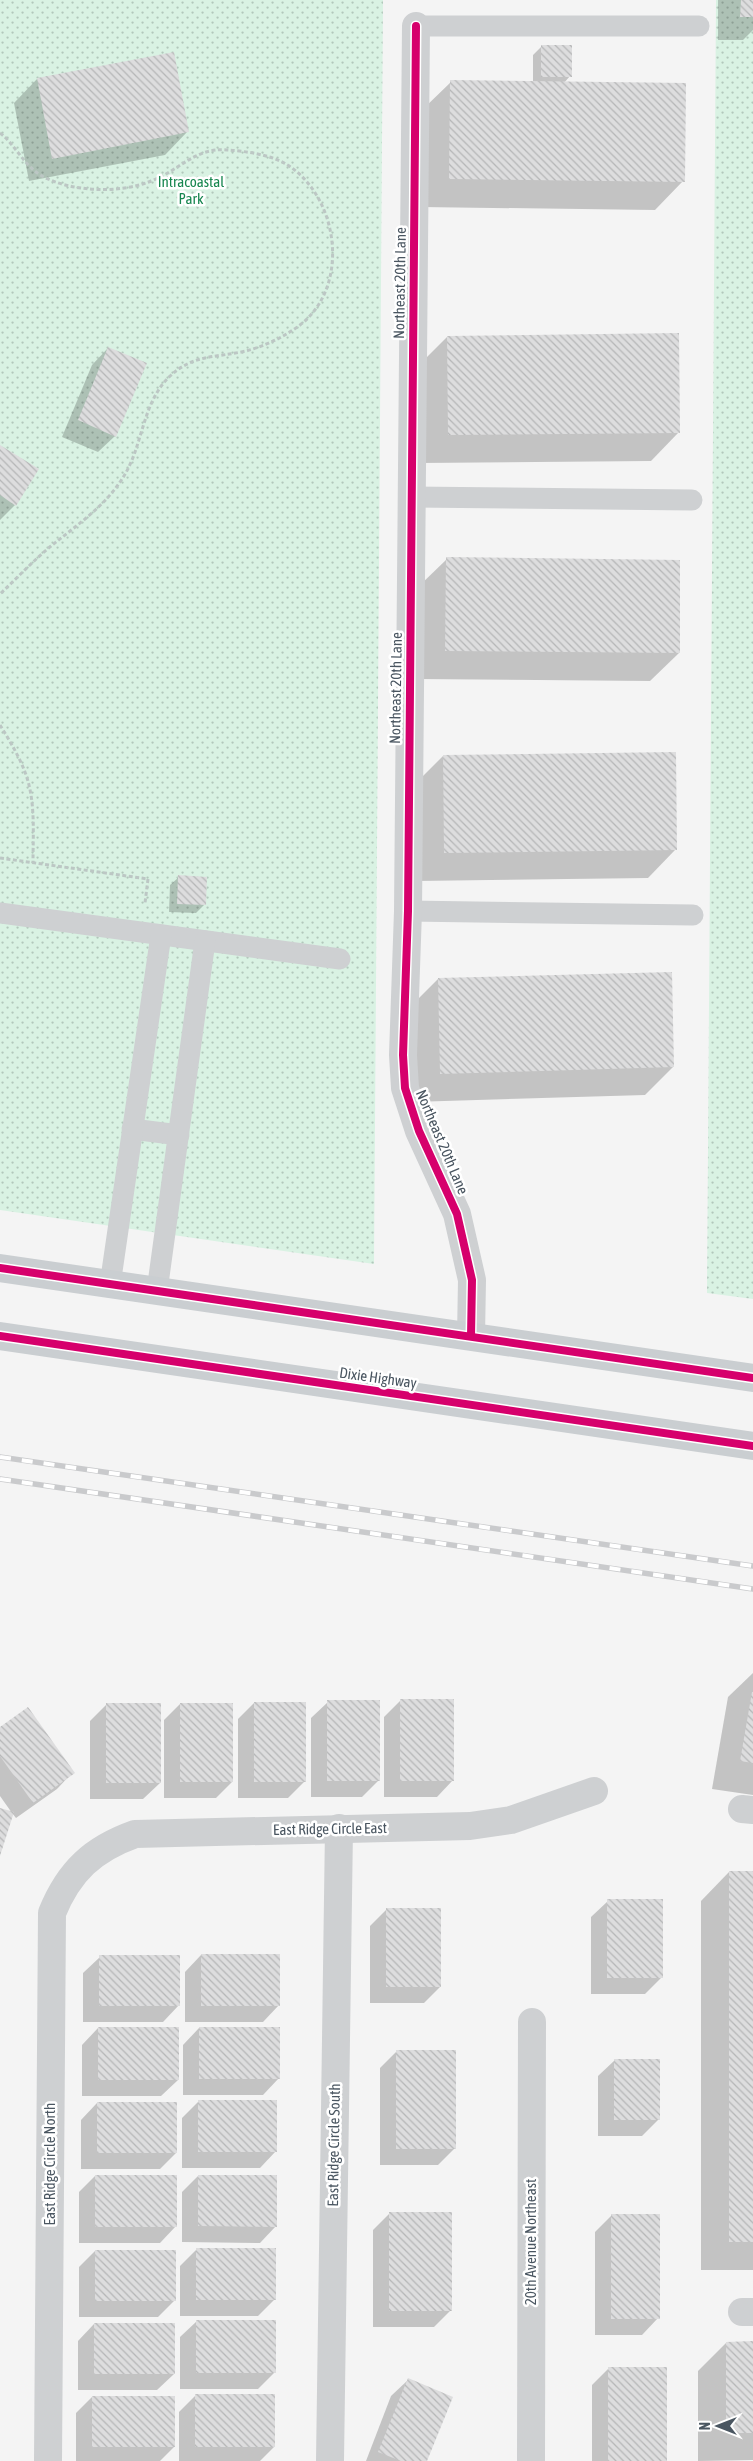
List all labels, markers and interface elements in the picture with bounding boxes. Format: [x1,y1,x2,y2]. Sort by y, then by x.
park label: Intracoastal Park [158,173,224,207]
street label: Northeast 20th Lane [390,227,409,339]
street label: Northeast 20th Lane [386,632,405,744]
street label: Northeast 20th Lane [413,1087,472,1197]
street label: Dixie Highway [338,1364,418,1391]
street label: East Ridge Circle East [273,1819,387,1838]
street label: East Ridge Circle South [324,2083,343,2207]
street label: East Ridge Circle North [41,2103,58,2225]
street label: 20th Avenue Northeast [522,2179,539,2305]
north arrow [693,2401,743,2451]
text: N [697,2422,713,2430]

